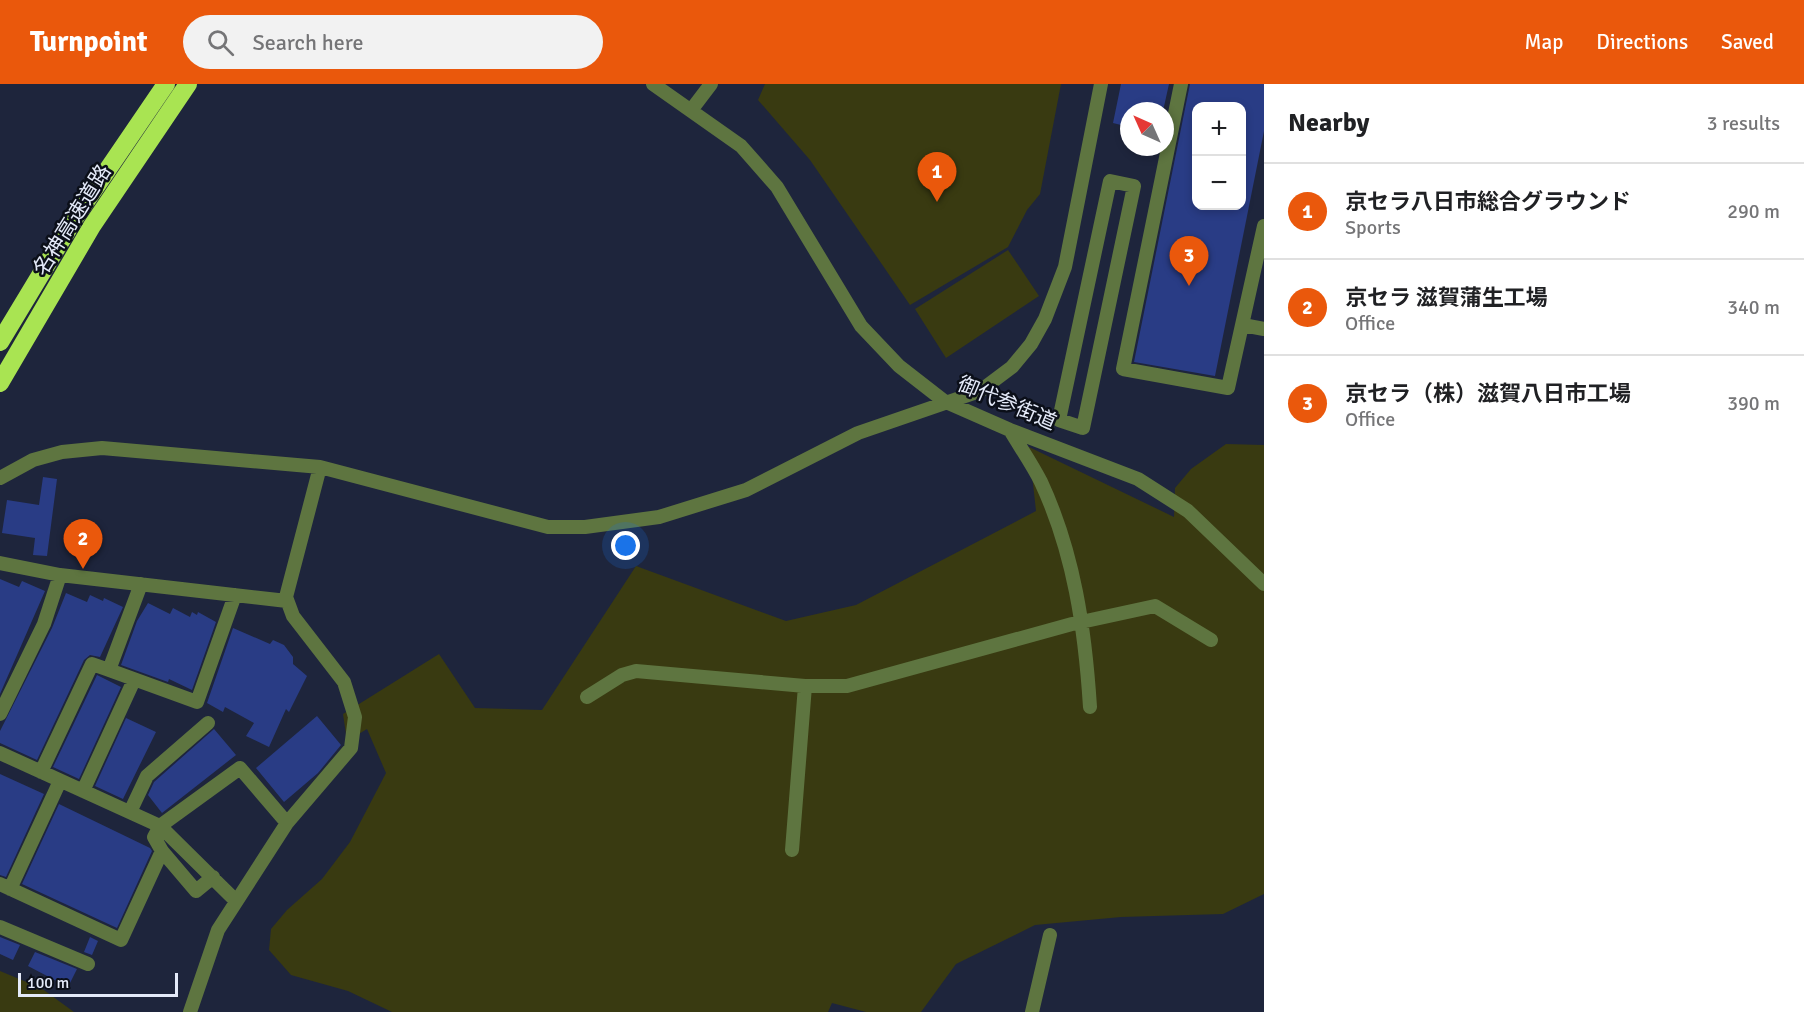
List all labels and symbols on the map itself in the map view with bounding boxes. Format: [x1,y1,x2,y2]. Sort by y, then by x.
north arrow [1120,102,1174,156]
pin: 1 [918,152,956,202]
street label: 名神高速道路 [28,160,116,280]
pin: 3 [1170,236,1208,286]
street label: 御代参街道 [954,371,1060,435]
pin: 2 [64,520,103,569]
your location [611,531,640,560]
scale bar [18,970,178,998]

